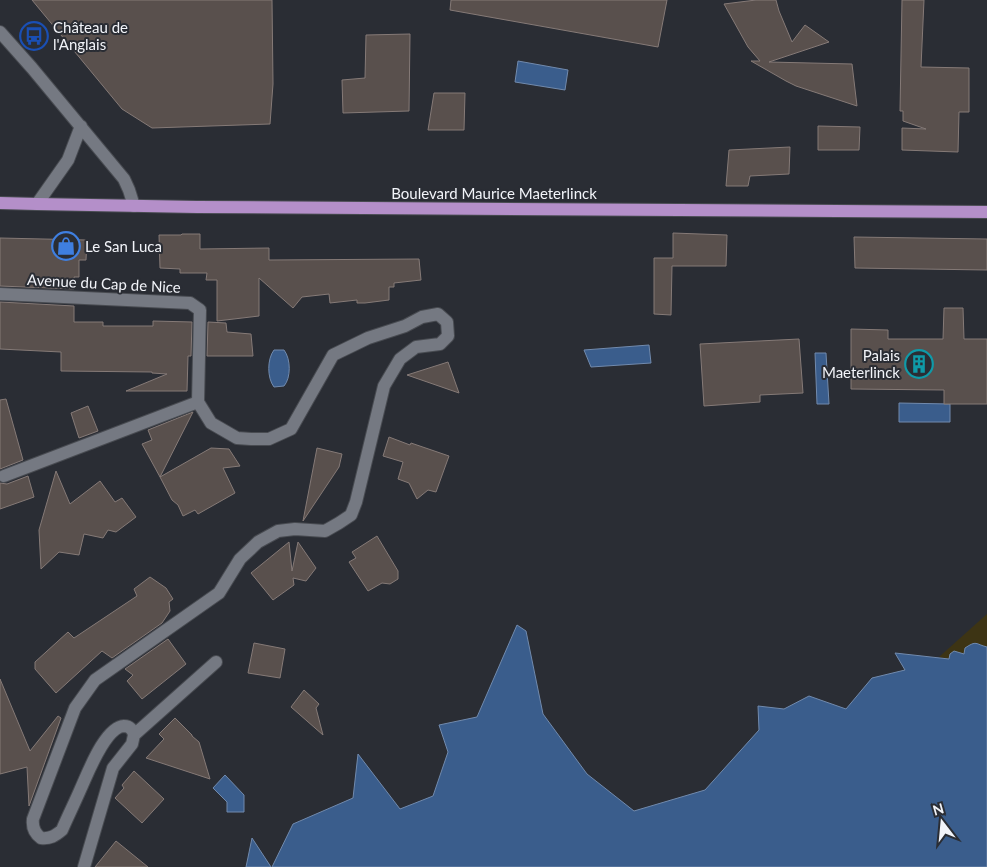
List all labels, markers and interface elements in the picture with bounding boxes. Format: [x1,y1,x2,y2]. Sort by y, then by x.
place label: Château de l'Anglais [53,18,128,53]
bus stop icon: Château de l'Anglais [19,21,49,51]
street label: Boulevard Maurice Maeterlinck [391,184,597,202]
shop icon: Le San Luca [51,231,81,261]
place label: Le San Luca [85,237,162,255]
street label: Avenue du Cap de Nice [27,270,181,296]
place label: Palais Maeterlinck [822,346,900,381]
building icon: Palais Maeterlinck [904,349,934,379]
north arrow [917,797,967,847]
text: N [931,799,946,819]

